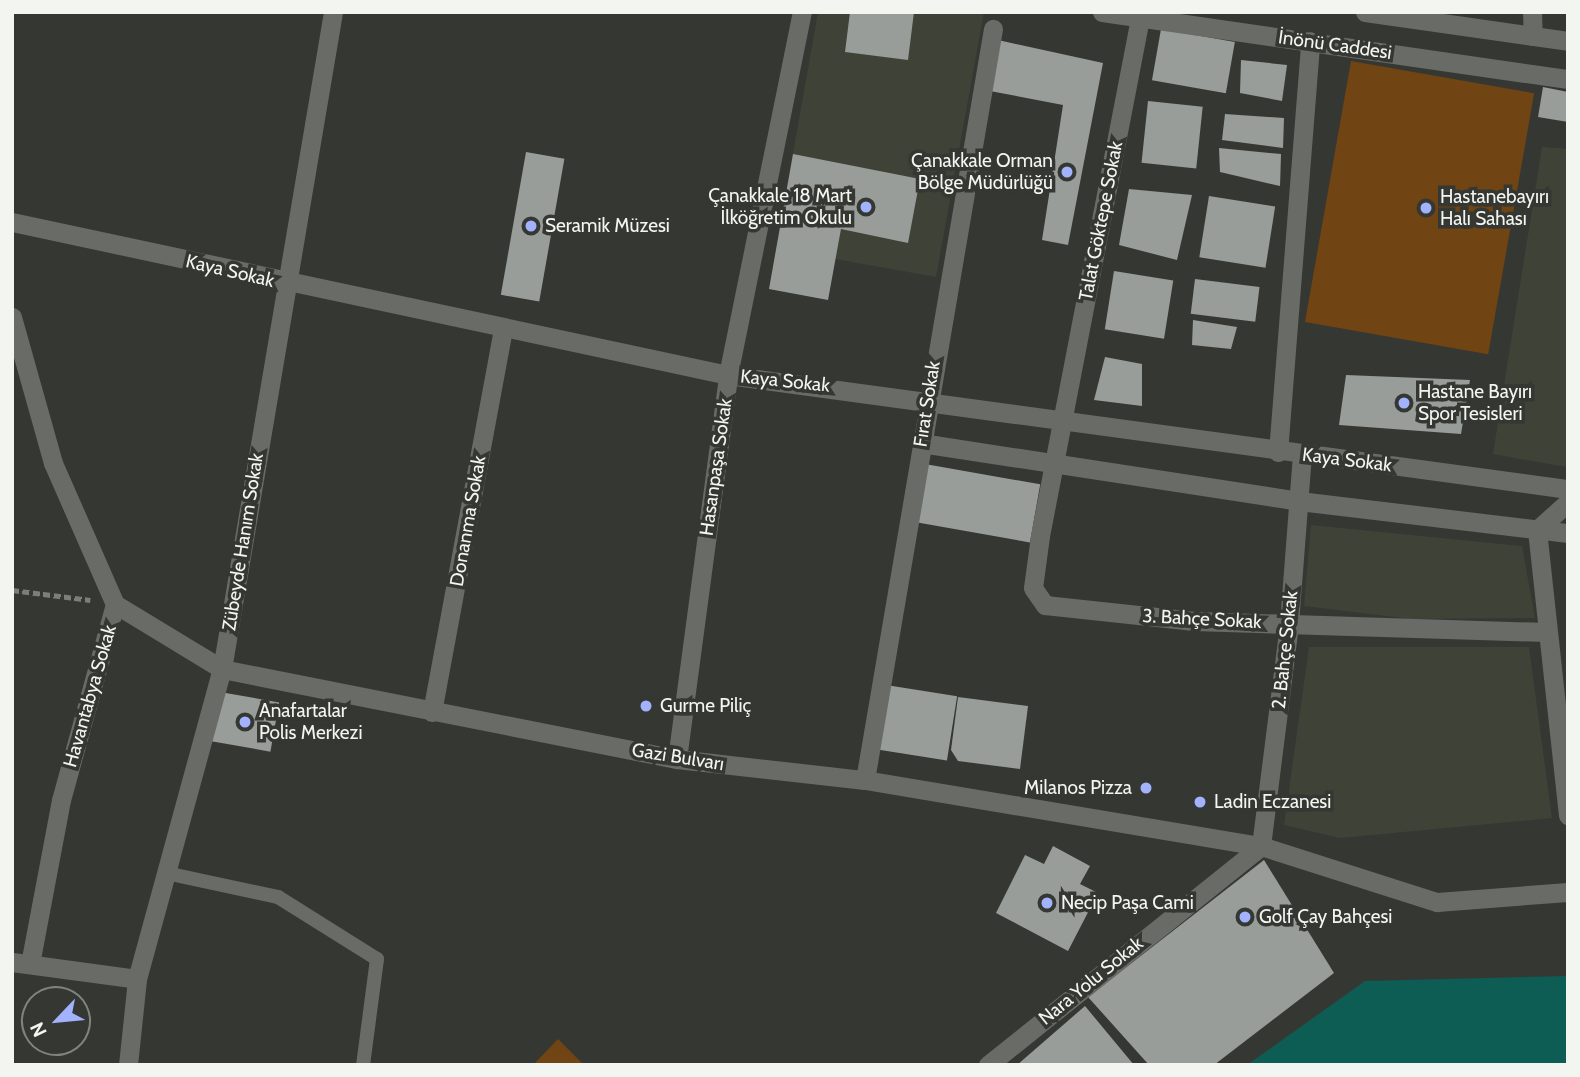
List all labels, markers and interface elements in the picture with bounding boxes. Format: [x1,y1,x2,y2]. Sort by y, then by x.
street label: İnönü Caddesi [1277,26,1393,64]
street label: Talat Göktepe Sokak [1074,139,1128,303]
place label: Çanakkale Orman Bölge Müdürlüğü [911,150,1053,194]
marker: Çanakkale Orman Bölge Müdürlüğü [1059,164,1075,180]
place label: Çanakkale 18 Mart İlköğretim Okulu [708,185,852,229]
place label: Hastanebayırı Halı Sahası [1440,186,1549,230]
marker: Çanakkale 18 Mart İlköğretim Okulu [858,199,874,215]
marker: Hastanebayırı Halı Sahası [1418,200,1434,216]
place label: Seramik Müzesi [545,215,670,237]
marker: Seramik Müzesi [523,218,539,234]
street label: Kaya Sokak [184,250,276,292]
street label: Fırat Sokak [909,359,945,449]
street label: Kaya Sokak [739,365,831,397]
place label: Hastane Bayırı Spor Tesisleri [1418,381,1532,425]
marker: Hastane Bayırı Spor Tesisleri [1396,395,1412,411]
street label: Hasanpaşa Sokak [695,397,737,537]
street label: Kaya Sokak [1301,443,1393,477]
street label: Zübeyde Hanım Sokak [218,452,268,632]
street label: Donanma Sokak [445,454,491,588]
street label: 2. Bahçe Sokak [1267,590,1303,710]
street label: 3. Bahçe Sokak [1142,604,1262,634]
street label: Havantabya Sokak [59,622,121,770]
place label: Gurme Piliç [660,695,751,717]
marker: Gurme Piliç [638,698,654,714]
place label: Anafartalar Polis Merkezi [259,700,362,744]
marker: Anafartalar Polis Merkezi [237,714,253,730]
street label: Gazi Bulvarı [630,738,726,776]
place label: Milanos Pizza [1024,777,1132,799]
marker: Milanos Pizza [1138,780,1154,796]
place label: Ladin Eczanesi [1214,791,1331,813]
marker: Ladin Eczanesi [1192,794,1208,810]
place label: Necip Paşa Cami [1061,892,1194,914]
marker: Necip Paşa Cami [1039,895,1055,911]
place label: Golf Çay Bahçesi [1259,906,1392,928]
marker: Golf Çay Bahçesi [1237,909,1253,925]
street label: Nara Yolu Sokak [1034,932,1148,1030]
north arrow [21,986,91,1056]
text: N [25,1018,52,1041]

